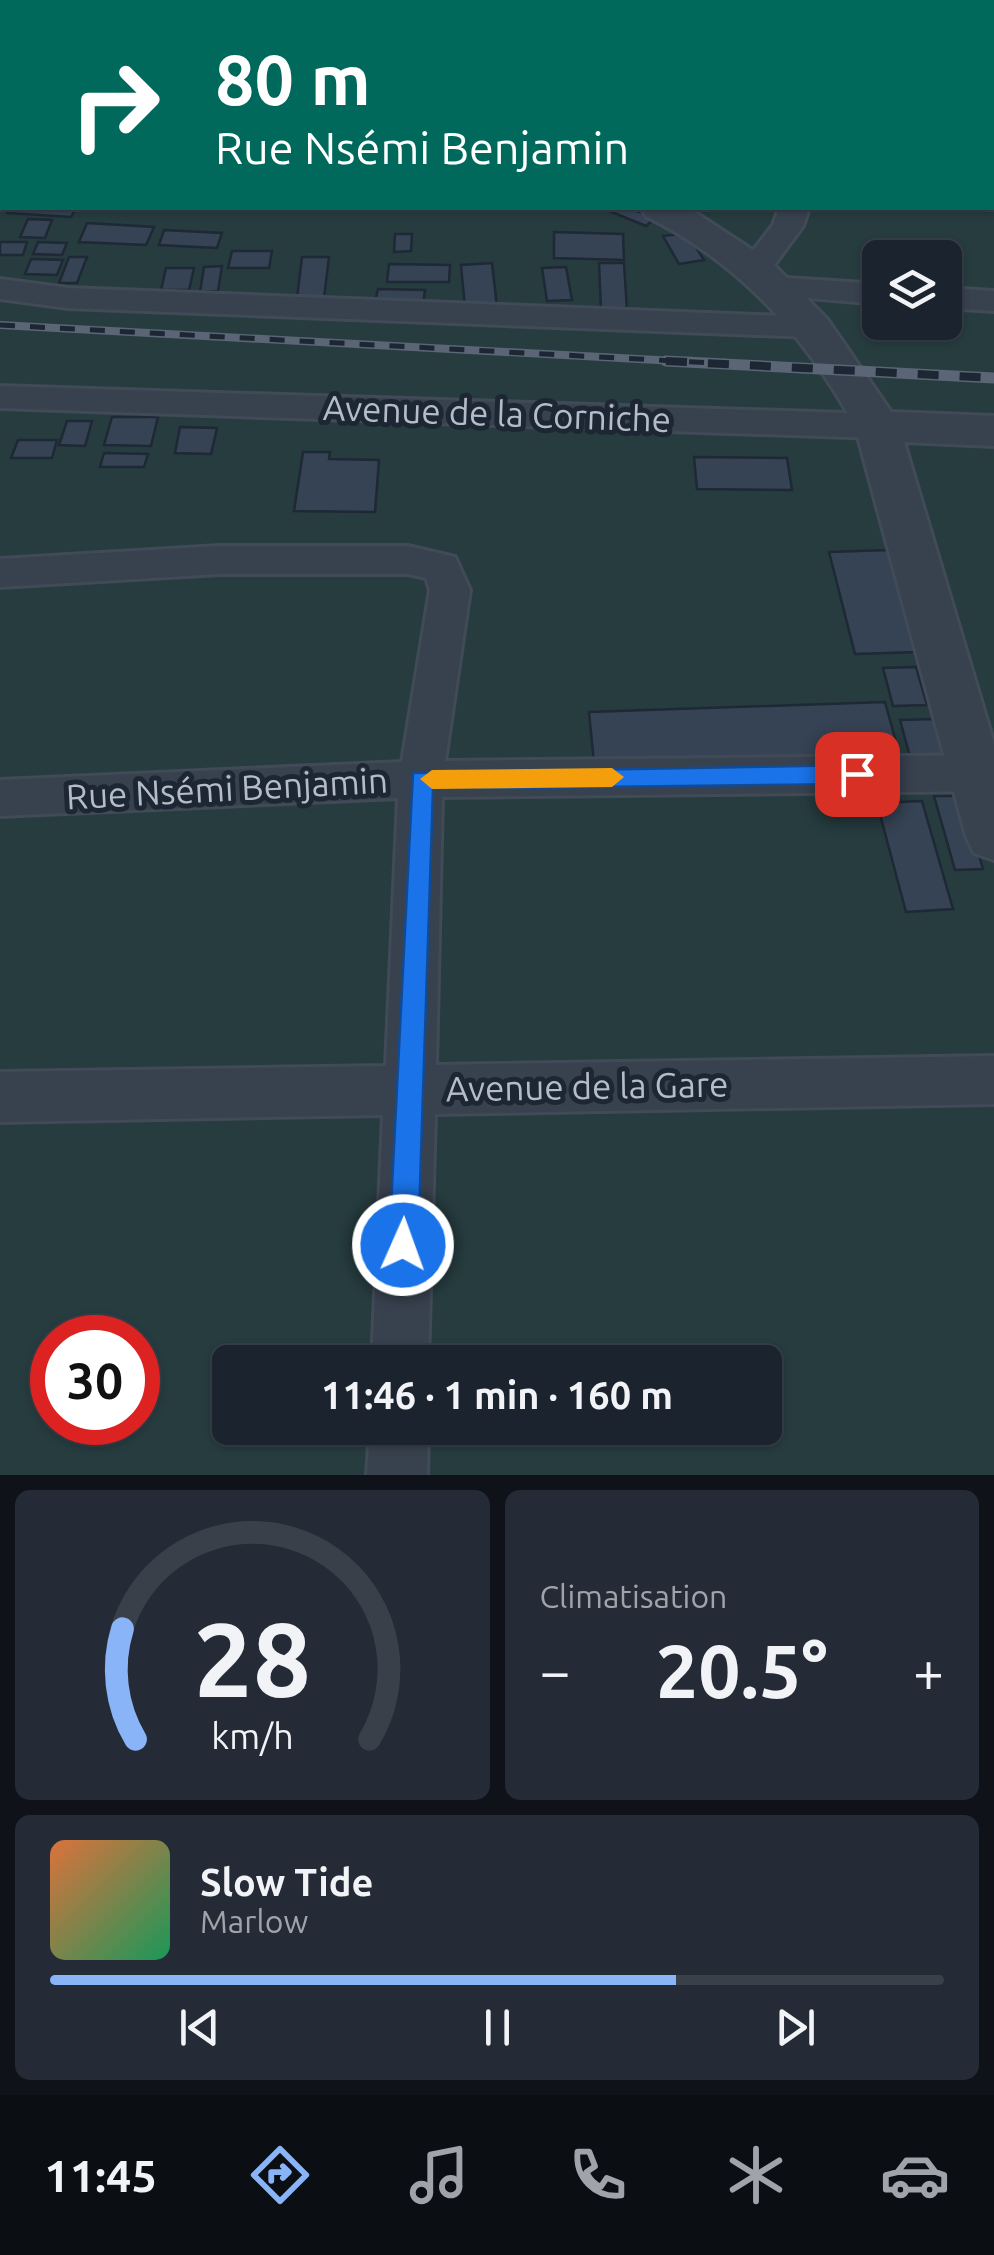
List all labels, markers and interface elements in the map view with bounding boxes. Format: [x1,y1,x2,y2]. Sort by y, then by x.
icon: right [50,40,180,170]
text: 80 m [215,40,371,118]
text: Rue Nsémi Benjamin [215,122,629,173]
map controls [862,240,962,340]
button: layers [862,240,962,340]
street label: Avenue de la Corniche [322,387,672,439]
pin [815,732,900,817]
icon: arrive [830,747,885,802]
street label: Rue Nsémi Benjamin [65,760,389,816]
street label: Avenue de la Gare [445,1064,729,1108]
position arrow [351,1193,455,1297]
speed limit sign: 30 [30,1315,160,1445]
text: 11:46 · 1 min · 160 m [321,1374,673,1416]
text: Climatisation [540,1578,727,1614]
text: 28 [194,1600,311,1717]
text: 20.5° [656,1628,828,1712]
text: − [540,1640,571,1701]
text: + [913,1640,944,1701]
text: km/h [211,1716,294,1756]
text: Slow Tide [200,1861,373,1903]
text: Marlow [200,1903,308,1939]
icon: previous [172,2000,227,2055]
icon: pause [470,2000,525,2055]
icon: next [768,2000,823,2055]
icon: directions [245,2140,315,2210]
icon: music [404,2140,474,2210]
icon: phone [563,2140,633,2210]
icon: climate [721,2140,791,2210]
icon: car [880,2140,950,2210]
text: 11:45 [44,2150,157,2201]

